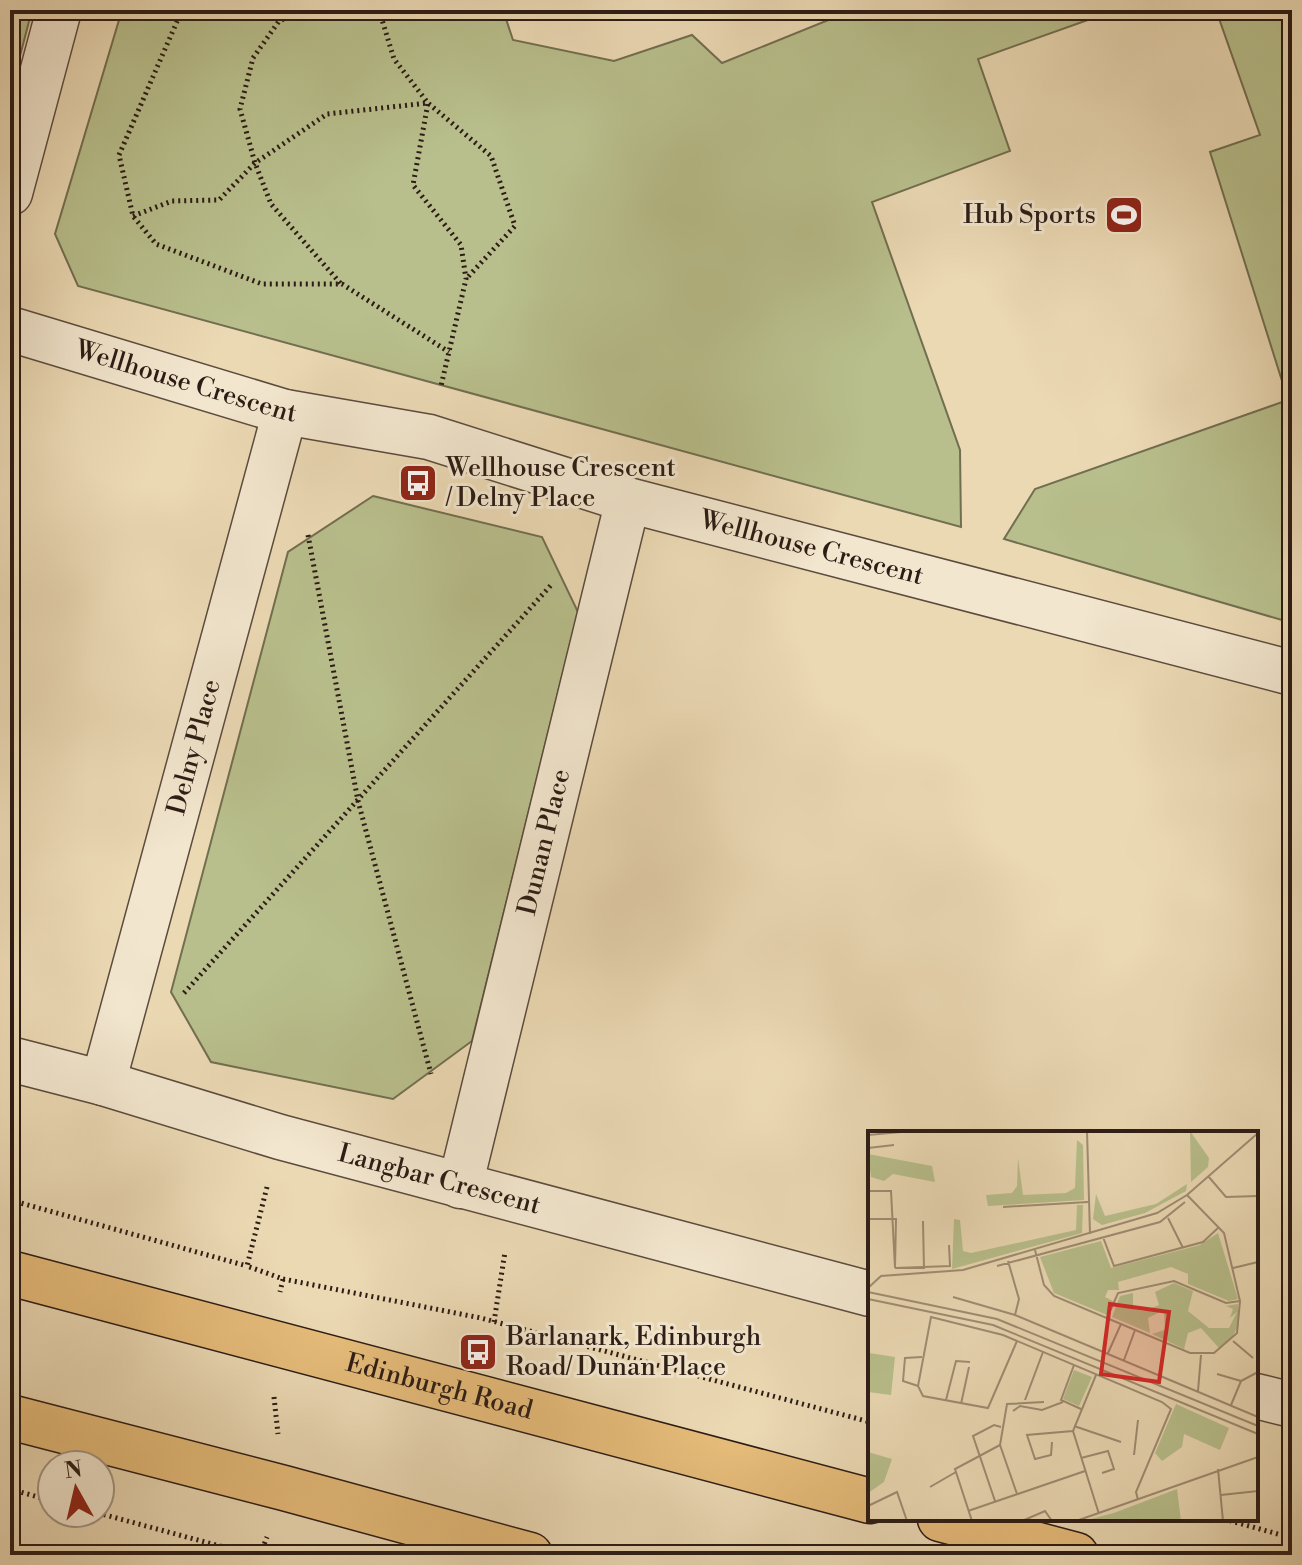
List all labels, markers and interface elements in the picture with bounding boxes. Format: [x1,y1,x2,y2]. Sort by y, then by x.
sports icon: Hub Sports [1103,194,1145,236]
place label: Hub Sports [963,199,1096,231]
street label: Wellhouse Crescent [71,333,299,430]
place label: Wellhouse Crescent / Delny Place [445,452,676,514]
bus stop icon: Wellhouse Crescent / Delny Place [397,462,439,504]
street label: Wellhouse Crescent [696,503,927,592]
street label: Delny Place [160,676,228,819]
street label: Dunan Place [511,766,578,919]
inset map [868,1131,1258,1521]
street label: Langbar Crescent [335,1137,544,1222]
place label: Barlanark, Edinburgh Road/ Dunan Place [505,1321,761,1383]
bus stop icon: Barlanark, Edinburgh Road/ Dunan Place [457,1331,499,1373]
street label: Edinburgh Road [342,1347,536,1427]
north arrow [36,1449,116,1529]
text: N [63,1456,85,1485]

